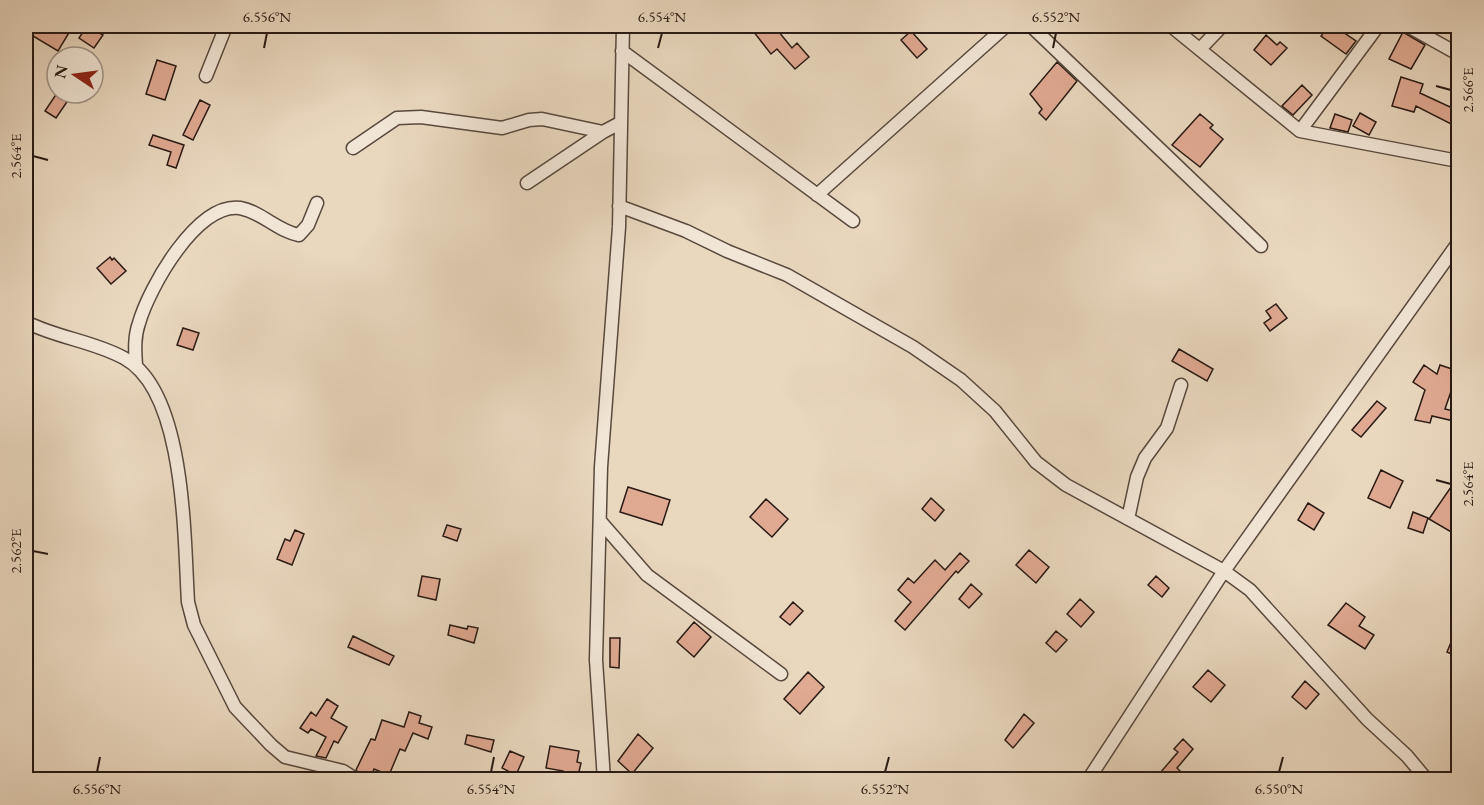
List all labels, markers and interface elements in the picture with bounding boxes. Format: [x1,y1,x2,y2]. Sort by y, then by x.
text: 6.556°N [243,7,291,26]
text: 6.554°N [638,7,686,26]
text: 6.552°N [1032,7,1080,26]
north arrow [45,45,105,105]
text: N [49,63,73,80]
text: 2.566°E [1458,67,1477,113]
text: 2.564°E [6,133,25,179]
text: 2.564°E [1458,461,1477,507]
text: 2.562°E [6,528,25,574]
text: 6.556°N [73,779,121,798]
text: 6.554°N [467,779,515,798]
text: 6.552°N [861,779,909,798]
text: 6.550°N [1255,779,1303,798]

